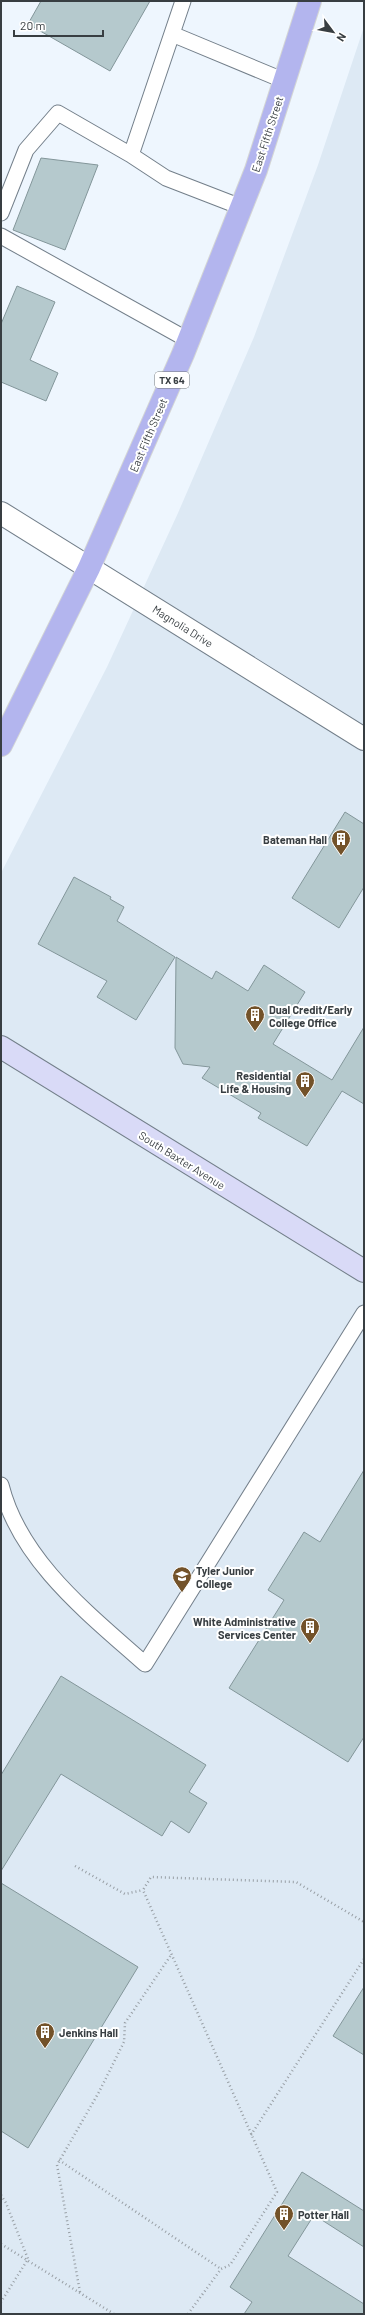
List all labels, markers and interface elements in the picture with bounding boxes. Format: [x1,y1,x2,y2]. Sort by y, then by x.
scale bar [14,12,103,38]
north arrow [313,12,353,52]
text: 20 m [20,18,46,32]
text: N [334,31,349,44]
street label: East Fifth Street [249,94,285,174]
road number: TX 64 [155,372,189,388]
street label: East Fifth Street [127,396,169,474]
street label: Magnolia Drive [150,602,216,650]
building icon: Bateman Hall [330,828,352,856]
place label: Bateman Hall [263,833,327,846]
place label: Dual Credit/Early College Office [269,1003,353,1029]
building icon: Dual Credit/Early College Office [244,1004,266,1032]
place label: Residential Life & Housing [220,1069,291,1095]
building icon: Residential Life & Housing [294,1070,316,1098]
street label: South Baxter Avenue [137,1128,228,1192]
place label: Tyler Junior College [196,1564,255,1590]
school or university icon: Tyler Junior College [171,1565,193,1593]
place label: White Administrative Services Center [193,1615,297,1641]
building icon: White Administrative Services Center [299,1616,321,1644]
building icon: Jenkins Hall [34,2021,56,2049]
place label: Jenkins Hall [59,2026,118,2039]
building icon: Potter Hall [273,2203,295,2231]
place label: Potter Hall [298,2208,349,2221]

